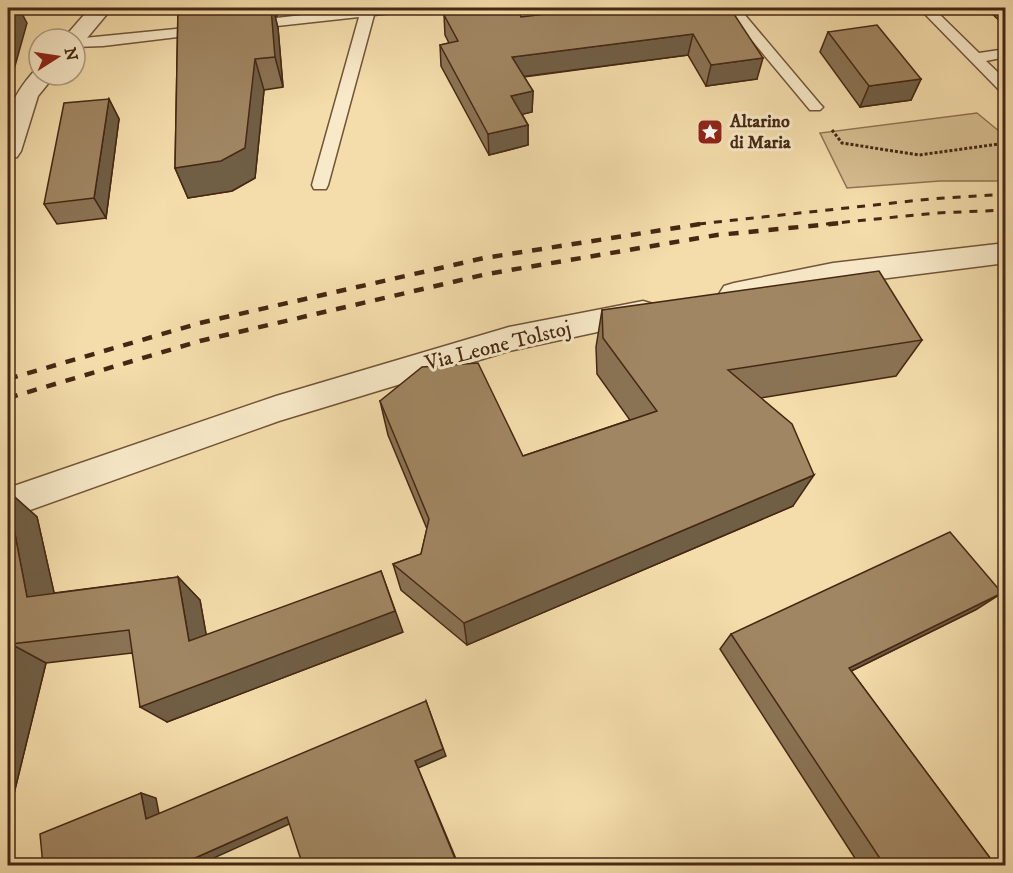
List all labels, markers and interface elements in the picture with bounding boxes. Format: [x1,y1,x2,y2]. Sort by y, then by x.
north arrow [27,27,87,87]
text: N [60,46,82,63]
place label: Altarino di Maria [729,111,791,154]
place icon: Altarino di Maria [695,117,725,147]
street label: Via Leone Tolstoj [421,315,574,377]

